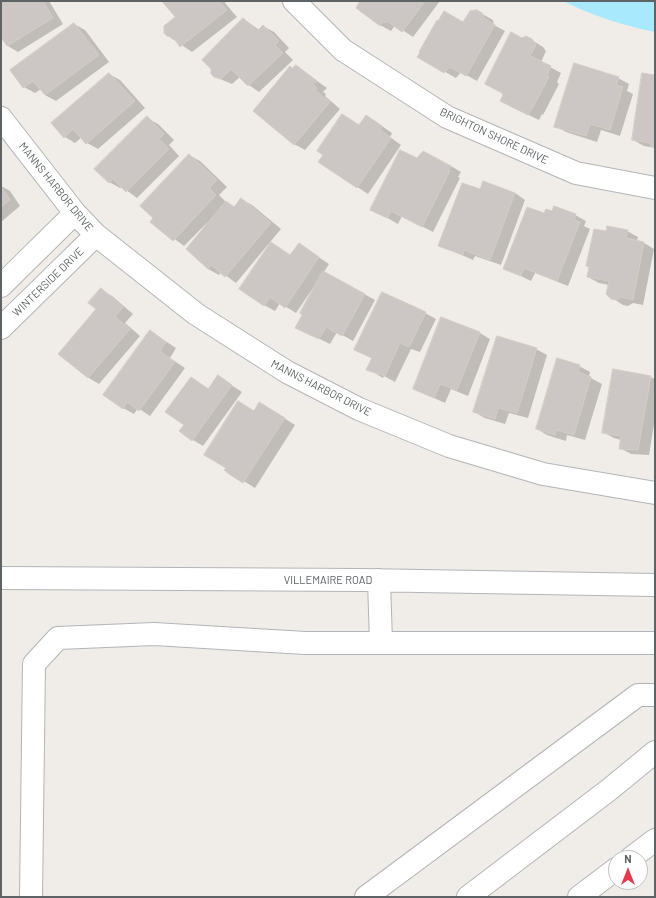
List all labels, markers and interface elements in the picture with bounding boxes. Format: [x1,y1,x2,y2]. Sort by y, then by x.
street label: BRIGHTON SHORE DRIVE [438,105,550,167]
street label: MANNS HARBOR DRIVE [16,140,96,234]
street label: WINTERSIDE DRIVE [10,245,86,319]
street label: MANNS HARBOR DRIVE [269,357,373,419]
street label: VILLEMAIRE ROAD [284,573,372,587]
north arrow [608,850,648,890]
text: N [624,852,632,865]

